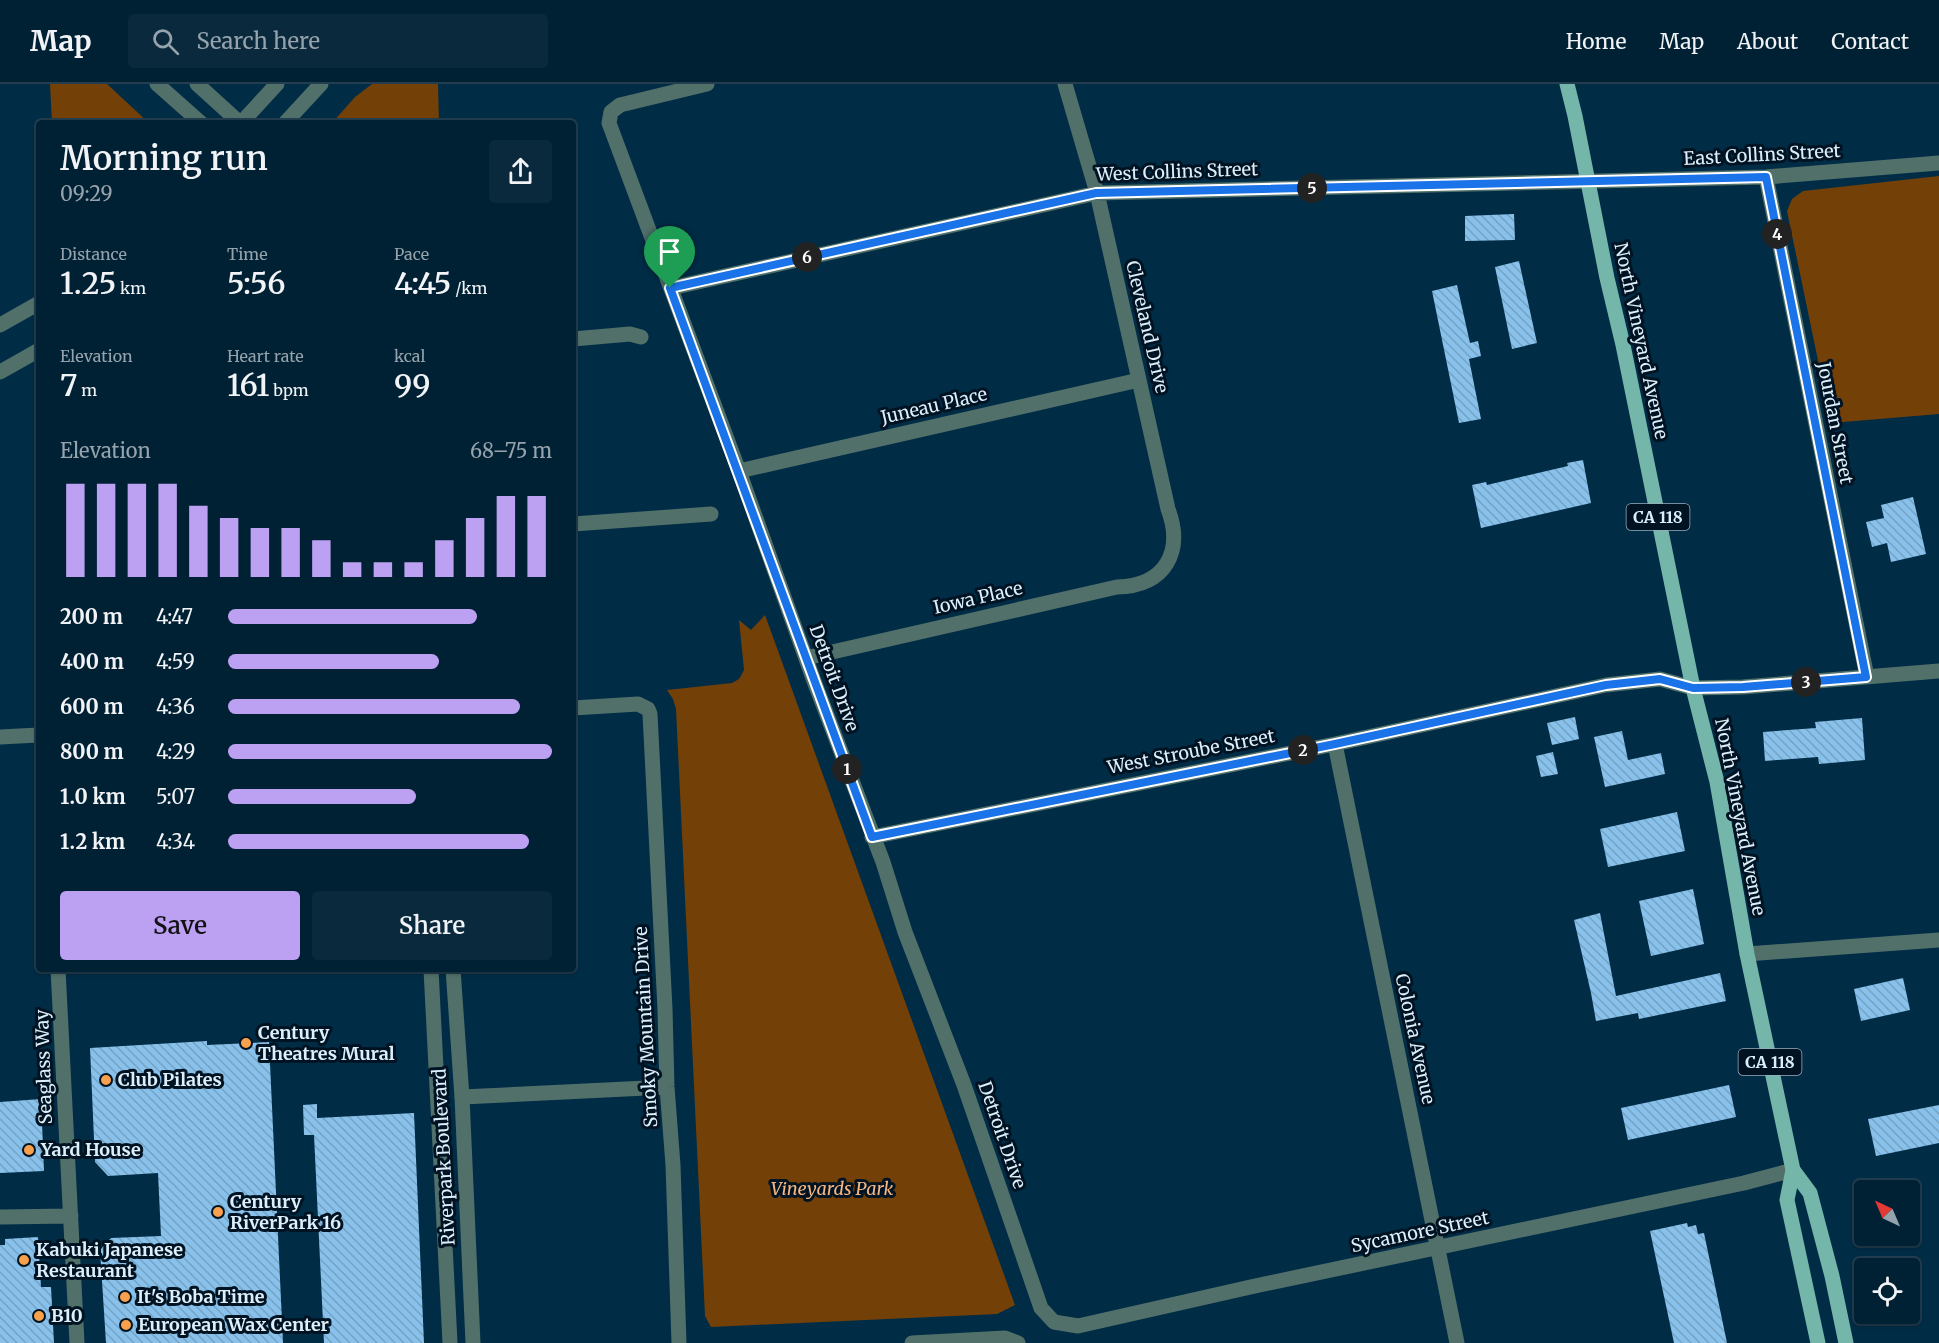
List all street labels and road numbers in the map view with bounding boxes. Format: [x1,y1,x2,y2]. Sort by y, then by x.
street label: East Collins Street [1683,139,1841,170]
street label: West Collins Street [1095,157,1258,186]
street label: North Vineyard Avenue [1609,241,1674,441]
street label: Cleveland Drive [1121,258,1174,395]
street label: Jourdan Street [1812,359,1859,486]
street label: Juneau Place [877,382,989,429]
road number: CA 118 [1626,504,1690,530]
street label: Iowa Place [931,576,1025,619]
street label: Detroit Drive [804,621,864,734]
street label: North Vineyard Avenue [1710,716,1771,917]
street label: West Stroube Street [1104,724,1277,779]
street label: Smoky Mountain Drive [629,926,662,1128]
street label: Colonia Avenue [1390,972,1441,1106]
street label: Seaglass Way [30,1009,57,1125]
road number: CA 118 [1738,1049,1802,1075]
street label: Riverpark Boulevard [427,1068,460,1246]
street label: Detroit Drive [973,1078,1032,1192]
street label: Sycamore Street [1349,1206,1491,1257]

